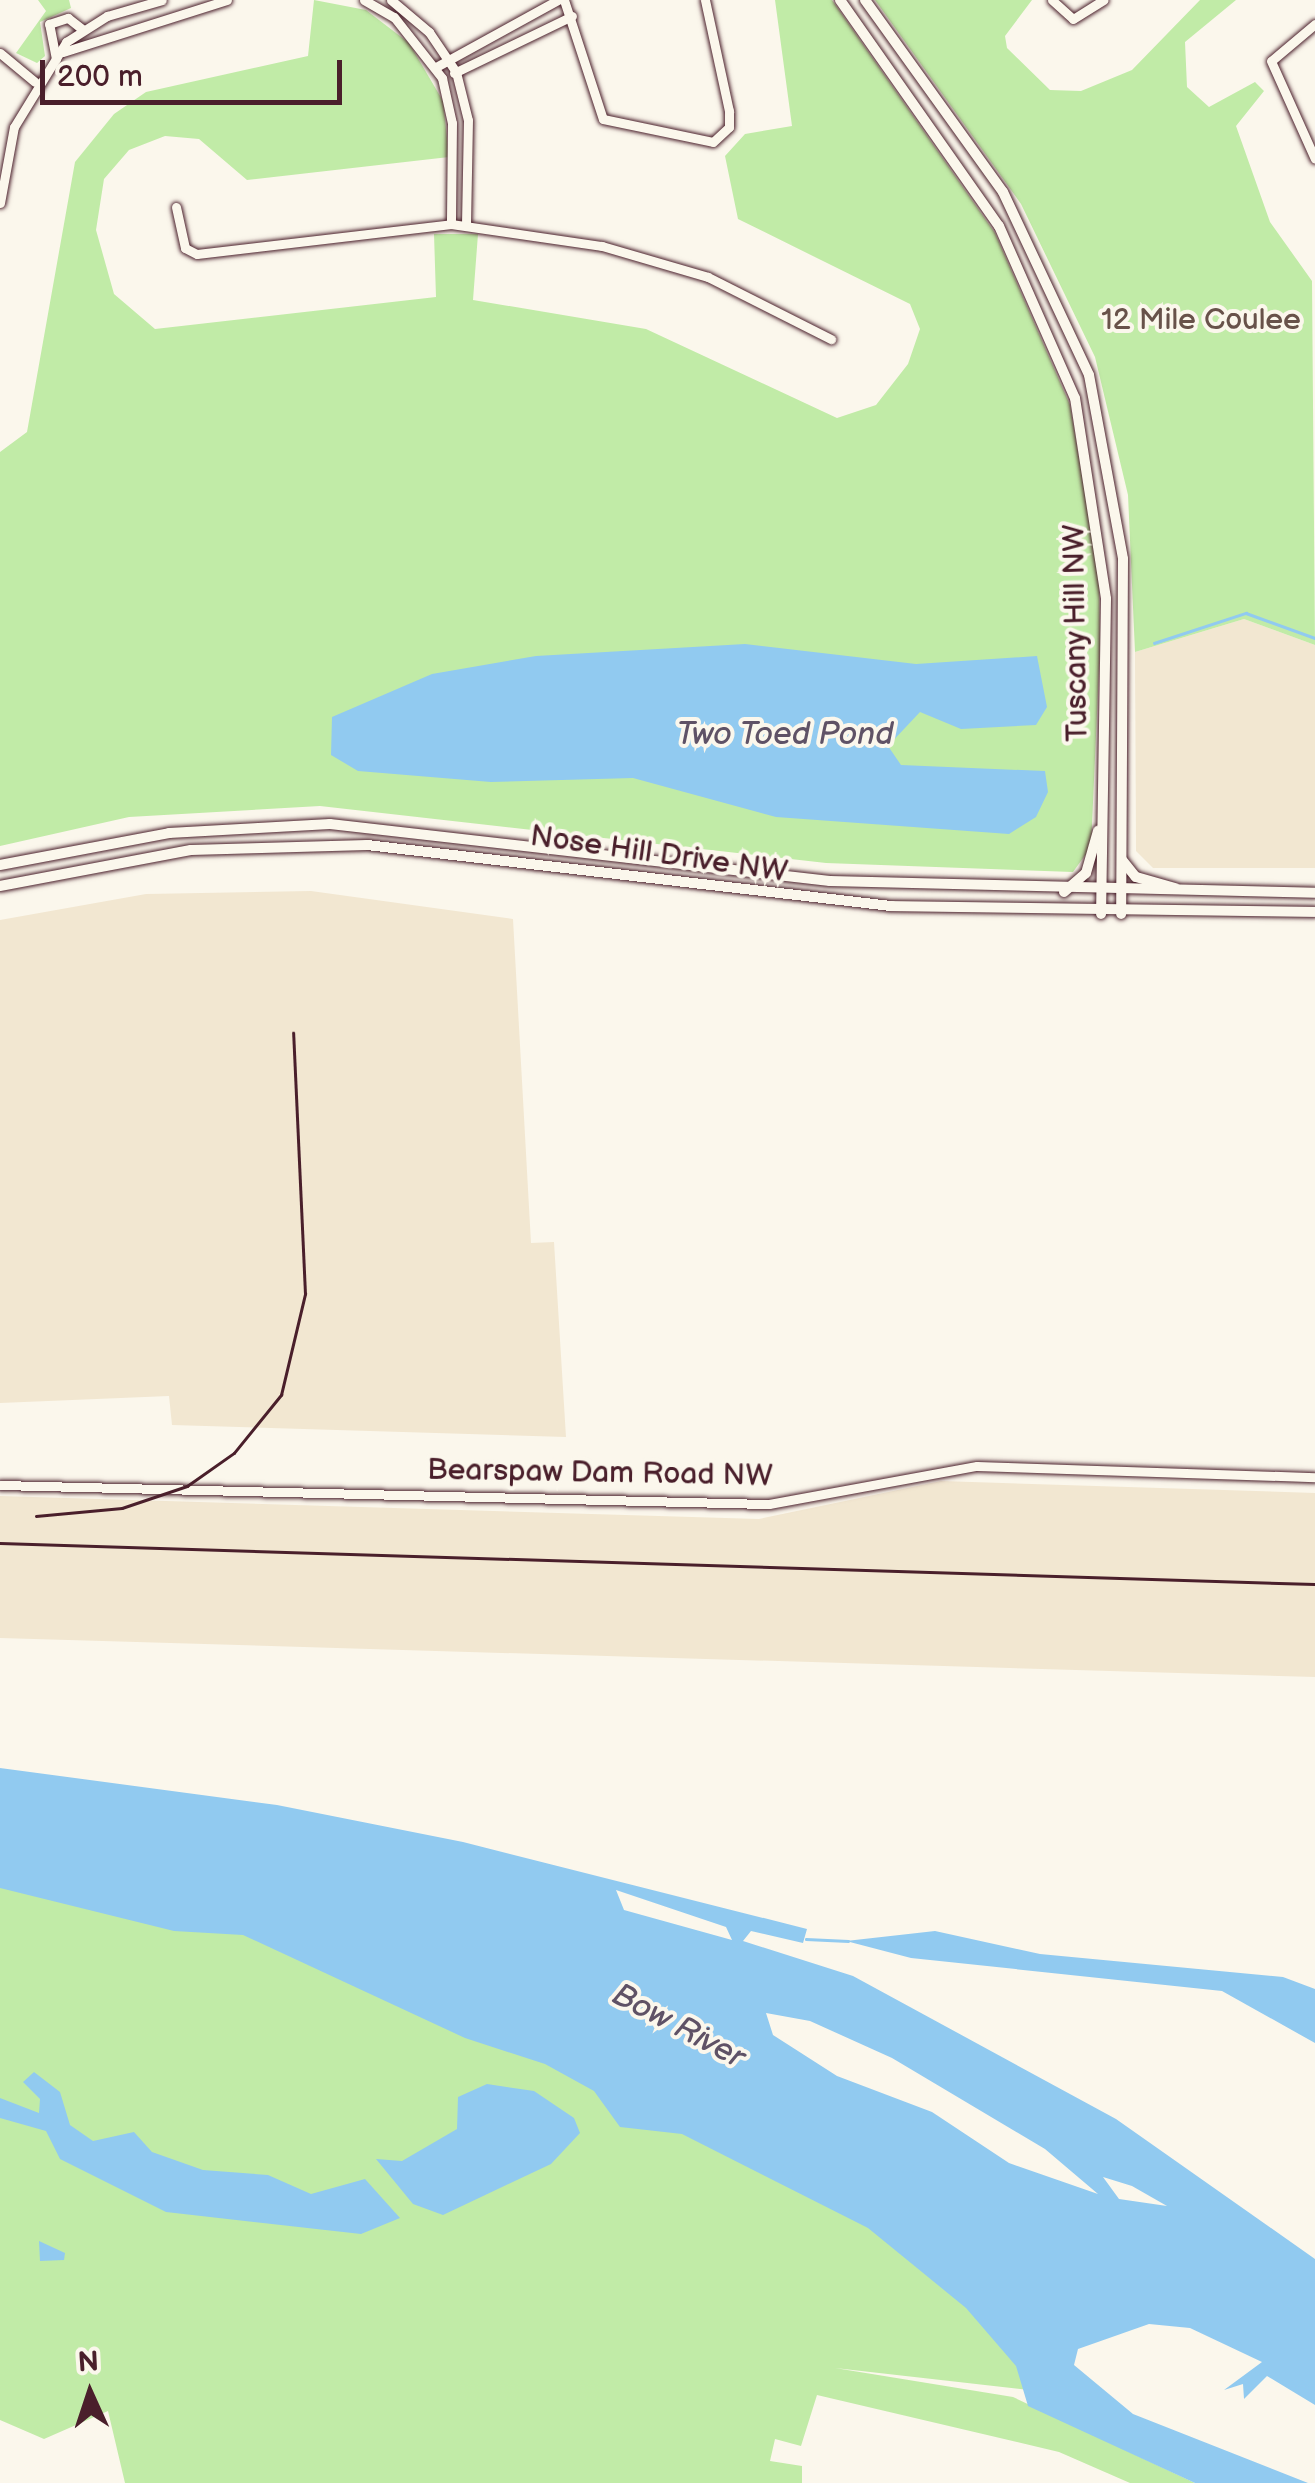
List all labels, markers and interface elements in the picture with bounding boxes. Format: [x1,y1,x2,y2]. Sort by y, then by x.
scale bar [45,40,348,102]
text: 200 m [57,59,143,95]
park label: 12 Mile Coulee [1101,302,1301,338]
street label: Tuscany Hill NW [1056,523,1096,743]
water label: Two Toed Pond [676,716,894,754]
street label: Nose Hill Drive NW [528,818,790,890]
street label: Bearspaw Dam Road NW [427,1452,773,1494]
water label: Bow River [605,1976,751,2078]
north arrow [40,2343,140,2443]
text: N [77,2346,100,2380]

